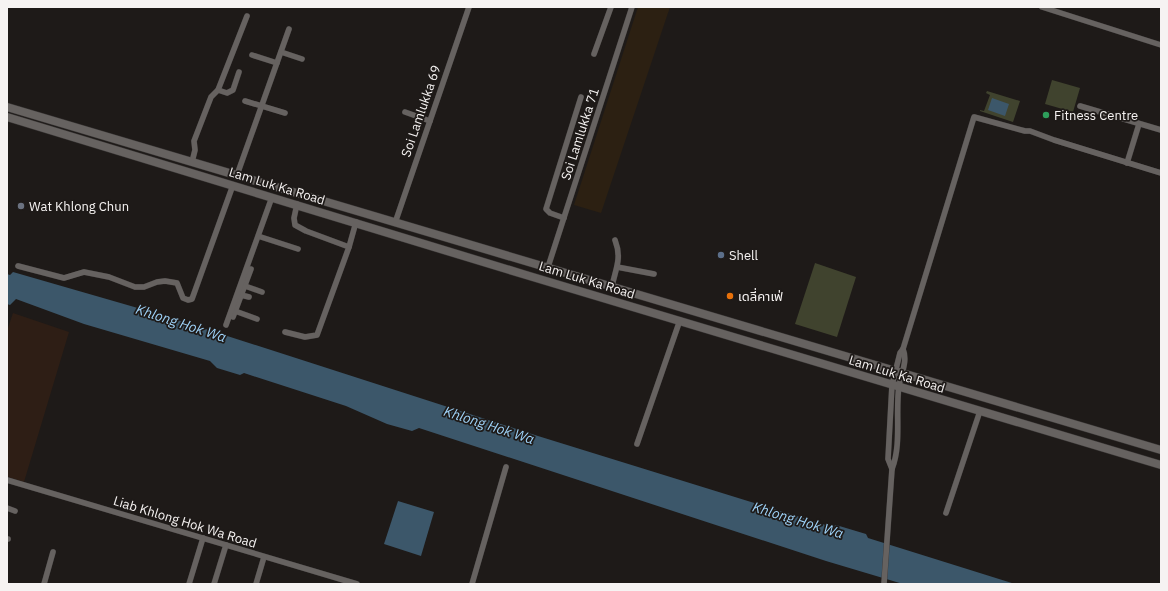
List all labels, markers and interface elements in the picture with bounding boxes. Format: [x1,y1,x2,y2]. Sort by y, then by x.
street label: Soi Lamlukka 69 [397,63,445,159]
street label: Soi Lamlukka 71 [557,85,603,182]
place label: Fitness Centre [1054,107,1138,124]
marker: Fitness Centre [1041,110,1051,120]
street label: Lam Luk Ka Road [227,163,327,209]
place label: Wat Khlong Chun [29,198,129,215]
marker: Wat Khlong Chun [16,201,26,211]
place label: Shell [729,247,759,264]
marker: Shell [716,250,726,260]
street label: Lam Luk Ka Road [537,257,637,303]
place label: เดลี่คาเฟ่ [738,287,783,305]
marker: เดลี่คาเฟ่ [725,291,735,301]
water label: Khlong Hok Wa [133,300,229,346]
street label: Lam Luk Ka Road [847,351,947,397]
water label: Khlong Hok Wa [441,402,537,448]
street label: Liab Khlong Hok Wa Road [111,492,259,552]
water label: Khlong Hok Wa [750,498,846,542]

